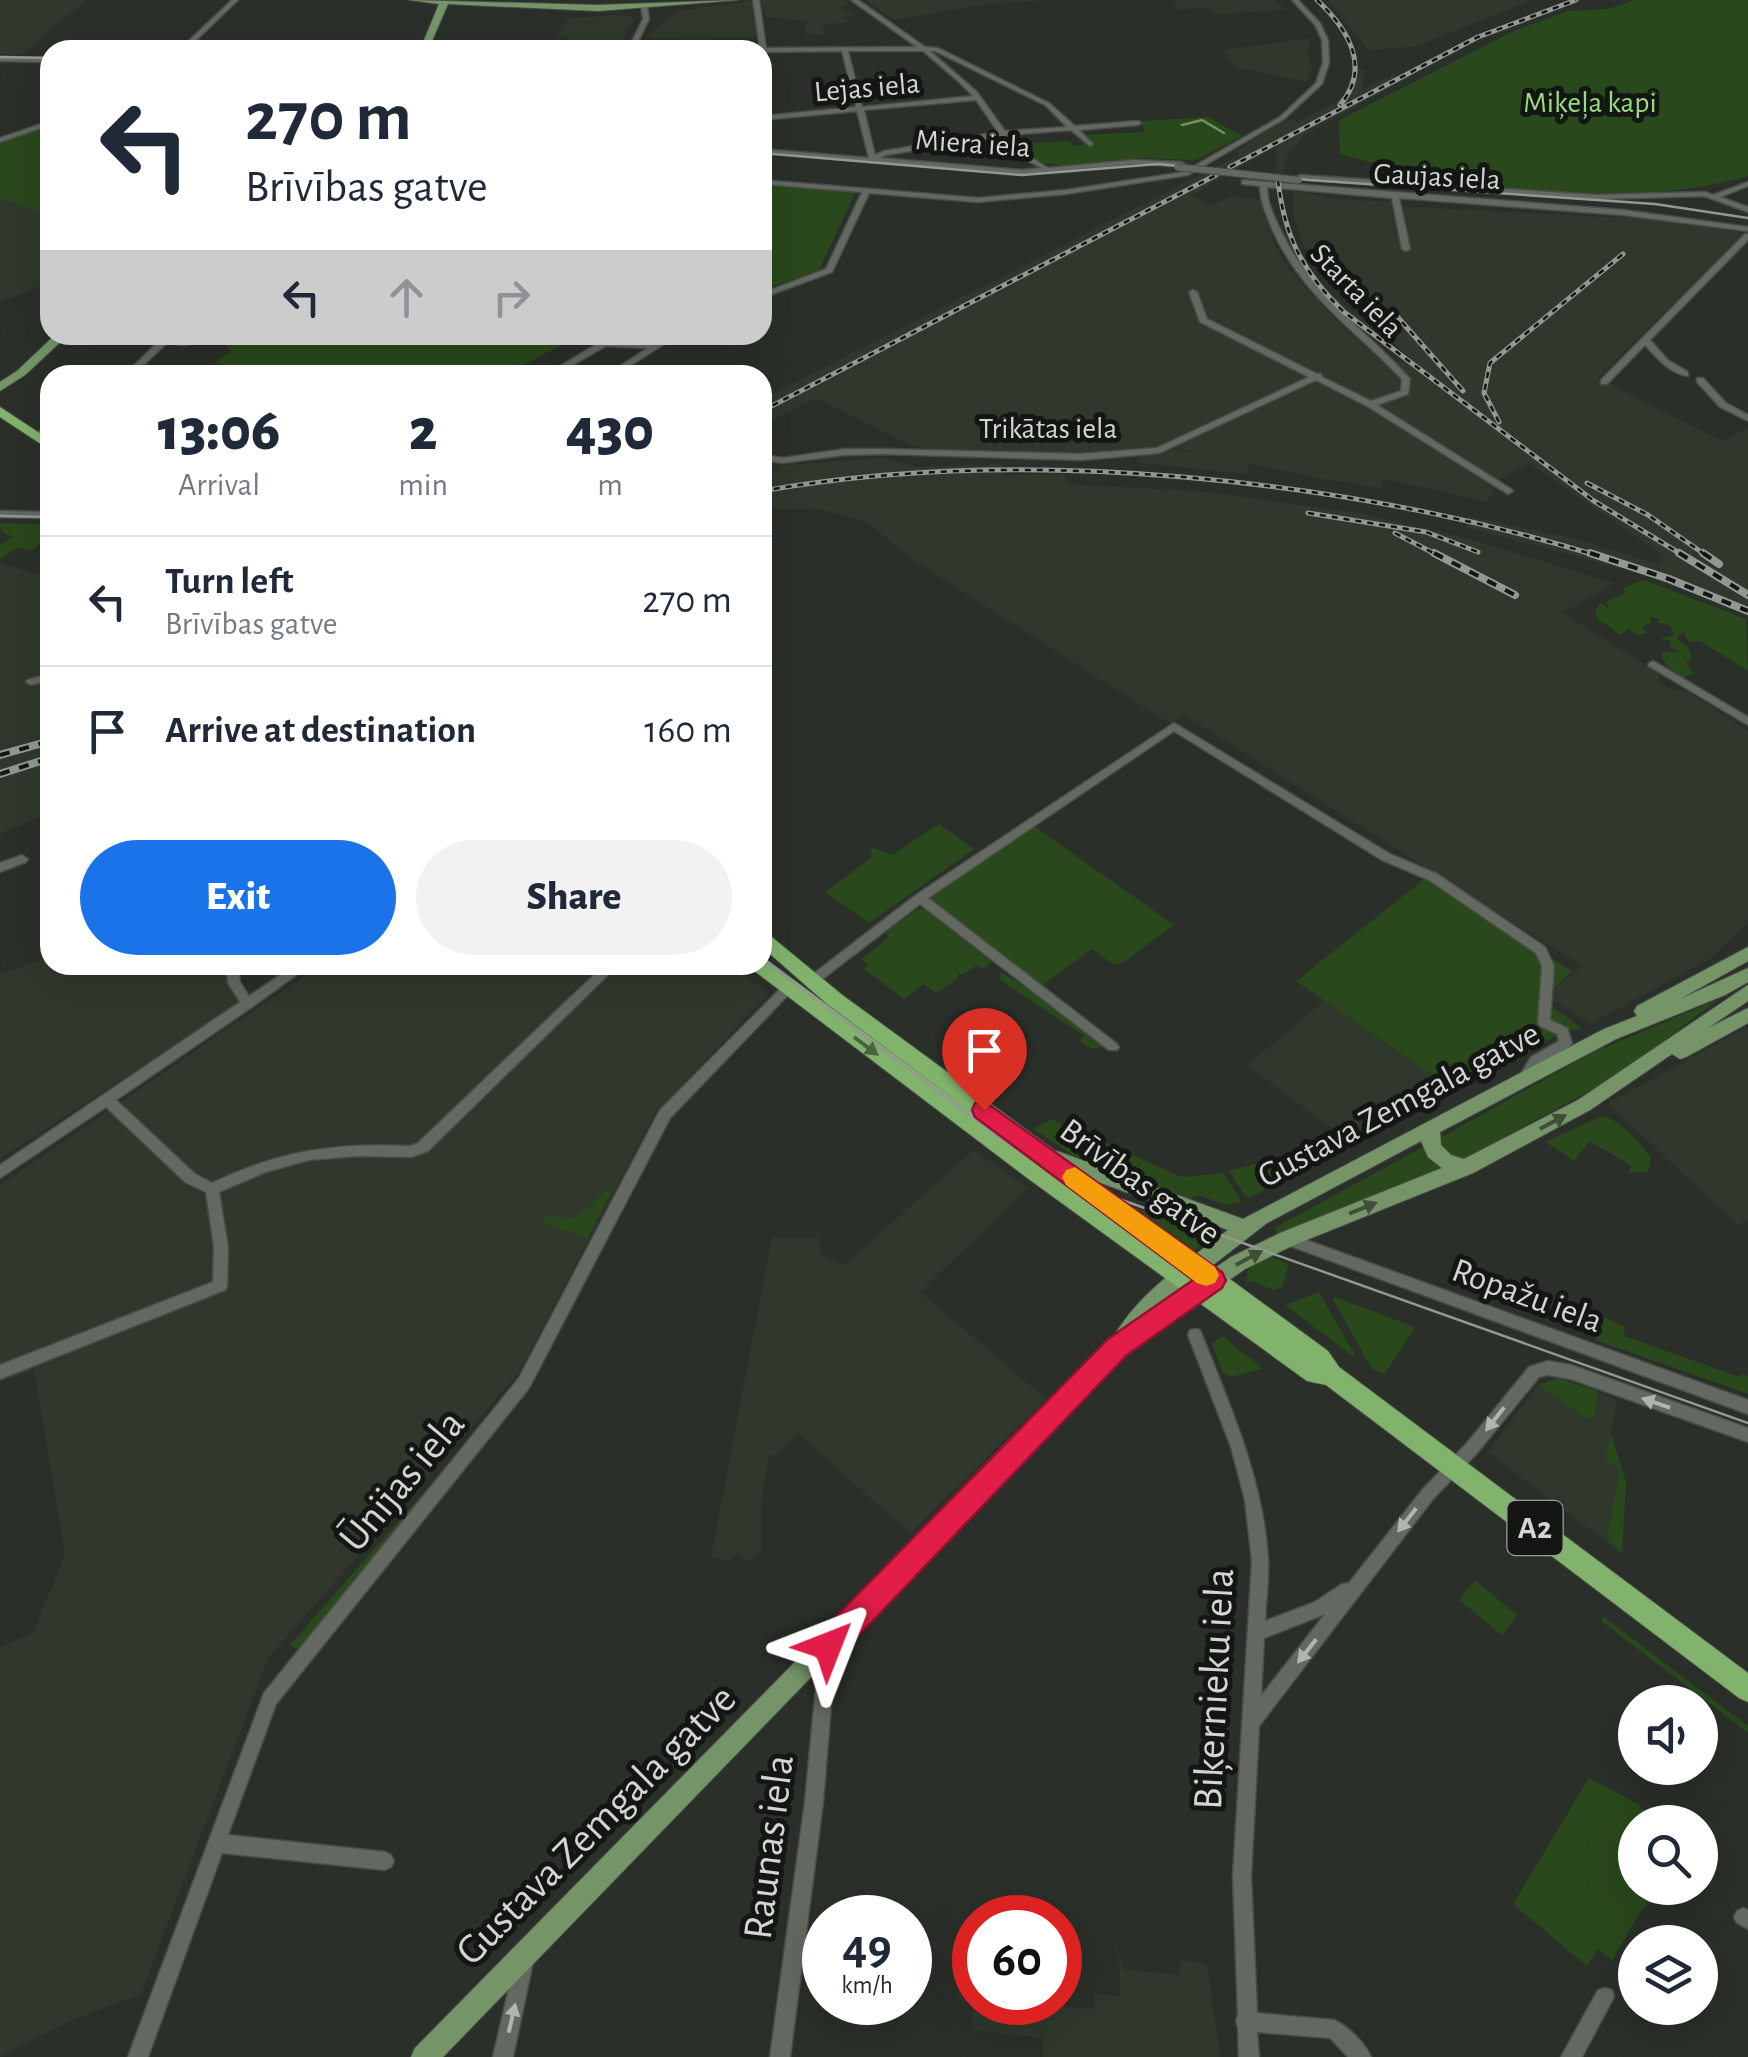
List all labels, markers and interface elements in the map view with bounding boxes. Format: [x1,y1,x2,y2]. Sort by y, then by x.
street label: Lejas iela [813,68,921,108]
icon: left [80,80,210,210]
text: 270 m [245,83,412,153]
park label: Miķeļa kapi [1523,88,1657,120]
street label: Miera iela [914,125,1032,163]
street label: Gaujas iela [1373,159,1501,195]
text: Brīvības gatve [245,165,488,210]
street label: Starta iela [1304,238,1408,344]
icon: left [274,270,329,325]
icon: ahead [379,270,434,325]
icon: right [484,270,539,325]
text: 13:06 [158,401,280,461]
text: 2 [409,401,437,461]
text: 430 [566,401,654,461]
street label: Trikātas iela [979,414,1117,444]
text: Arrival [178,469,260,501]
text: min [398,469,448,501]
text: m [597,469,623,501]
text: Turn left [165,563,293,601]
icon: left [80,574,135,629]
text: 270 m [642,582,732,620]
text: Brīvības gatve [165,608,338,640]
icon: arrive [80,704,135,759]
text: Arrive at destination [165,712,476,750]
text: 160 m [644,712,732,750]
button: Exit [80,840,396,955]
button: Share [416,840,732,955]
pin [942,1008,1027,1111]
street label: Gustava Zemgala gatve [1252,1016,1546,1194]
icon: arrive [957,1023,1012,1078]
one-way arrow [853,1035,879,1055]
street label: Brīvības gatve [1053,1112,1227,1252]
one-way arrow [1538,1114,1567,1131]
one-way arrow [1348,1200,1378,1216]
one-way arrow [1234,1250,1263,1267]
street label: Ropažu iela [1447,1253,1607,1339]
one-way arrow [1641,1394,1671,1409]
street label: Ūnijas iela [330,1401,473,1559]
one-way arrow [1484,1406,1505,1432]
road number: A2 [1508,1501,1562,1555]
one-way arrow [1398,1507,1418,1533]
street label: Biķernieku iela [1187,1567,1244,1811]
position arrow [776,1594,880,1698]
one-way arrow [1297,1637,1318,1663]
street label: Gustava Zemgala gatve [448,1677,744,1973]
map controls [1618,1685,1718,2025]
button: sound [1618,1685,1718,1785]
street label: Raunas iela [737,1752,801,1942]
button: search [1618,1805,1718,1905]
speed limit sign: 60 [952,1895,1082,2025]
text: 49 [842,1923,892,1973]
button: layers [1618,1925,1718,2025]
text: km/h [841,1973,893,1998]
one-way arrow [505,2002,520,2033]

